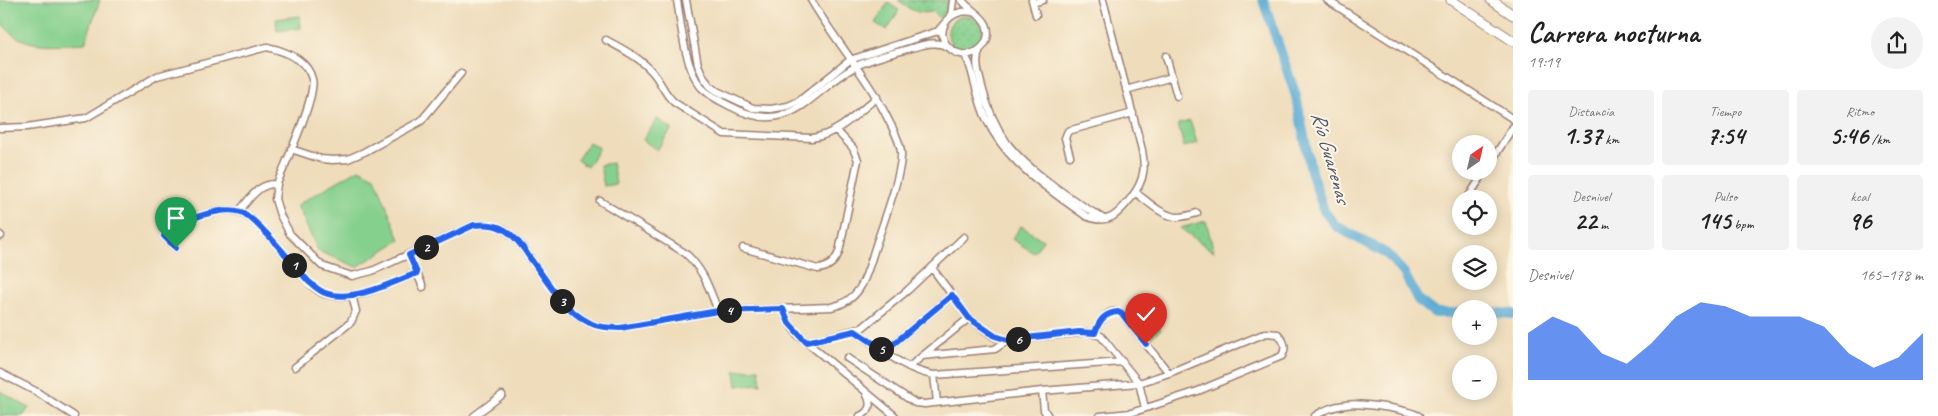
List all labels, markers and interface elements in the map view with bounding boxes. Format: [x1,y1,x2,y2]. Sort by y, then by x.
text: Carrera nocturna [1528,15,1699,50]
button: share [1871,17,1923,69]
text: 19:19 [1528,52,1560,72]
text: Distancia [1568,103,1614,120]
text: Tiempo [1710,103,1741,120]
text: Ritmo [1846,103,1874,120]
water label: Río Guarenas [1306,108,1357,209]
text: 1.37 [1563,120,1602,152]
text: 7:54 [1706,120,1745,152]
text: 5:46 [1830,120,1868,152]
text: km [1602,131,1619,148]
text: /km [1868,131,1890,148]
north arrow [1452,135,1498,180]
map controls [1452,135,1497,400]
text: Desnivel [1572,188,1610,205]
text: Pulso [1714,188,1737,205]
text: kcal [1851,188,1869,205]
button: locate [1452,190,1497,235]
pin [155,197,197,248]
icon: arrive [162,204,190,232]
text: 22 [1574,205,1597,237]
text: 145 [1698,205,1731,237]
text: 96 [1848,205,1871,237]
text: m [1597,216,1608,233]
text: bpm [1731,216,1753,233]
pin: 2 [414,234,438,260]
text: 2 [423,239,430,256]
button: layers [1452,245,1497,290]
pin: 1 [282,252,306,278]
text: 1 [291,257,298,274]
text: Desnivel [1528,265,1571,285]
text: 165–178 m [1860,265,1923,285]
pin: 3 [550,288,574,314]
text: 3 [559,293,566,310]
pin [1125,293,1167,344]
pin: 4 [716,298,742,322]
icon: check [1132,300,1160,328]
button: + [1452,300,1497,345]
text: 4 [726,302,733,319]
pin: 6 [1006,326,1030,352]
text: 6 [1015,331,1022,348]
pin: 5 [868,336,894,362]
text: 5 [878,341,885,358]
button: − [1452,355,1497,400]

